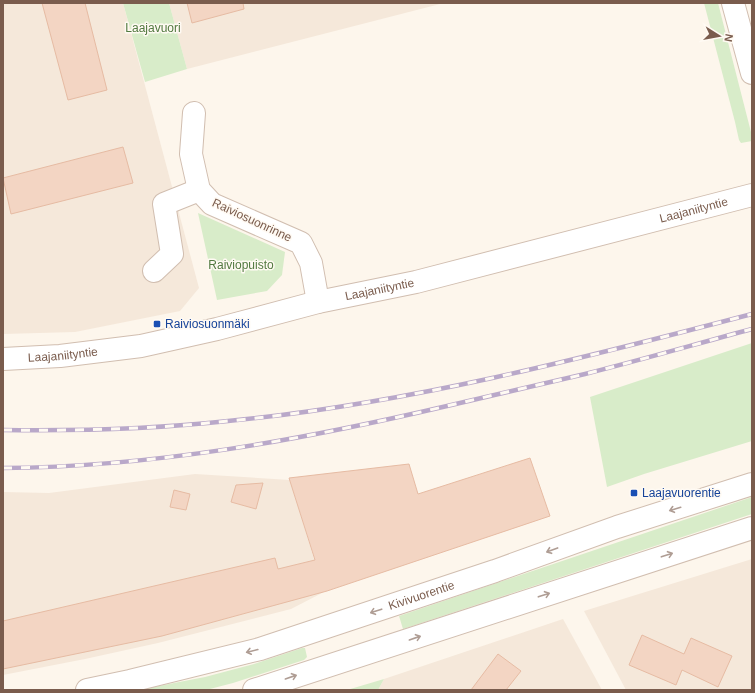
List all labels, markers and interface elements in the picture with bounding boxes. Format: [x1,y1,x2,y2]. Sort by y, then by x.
north arrow [699,16,739,56]
park label: Laajavuori [125,21,181,35]
text: N [722,33,735,43]
street label: Laajaniityntie [658,194,730,226]
street label: Raiviosuonrinne [210,195,294,245]
park label: Raiviopuisto [208,258,274,272]
street label: Laajaniityntie [344,275,416,303]
place label: Raiviosuonmäki [165,317,250,331]
marker: Raiviosuonmäki [152,319,162,329]
street label: Laajaniityntie [28,344,99,365]
place label: Laajavuorentie [642,486,721,500]
marker: Laajavuorentie [629,488,639,498]
one-way arrow [669,506,682,513]
one-way arrow [546,547,558,555]
one-way arrow [661,551,673,559]
street label: Kivivuorentie [387,578,457,613]
one-way arrow [537,591,550,598]
one-way arrow [370,608,383,615]
one-way arrow [408,634,421,641]
one-way arrow [246,647,259,655]
one-way arrow [285,673,297,681]

